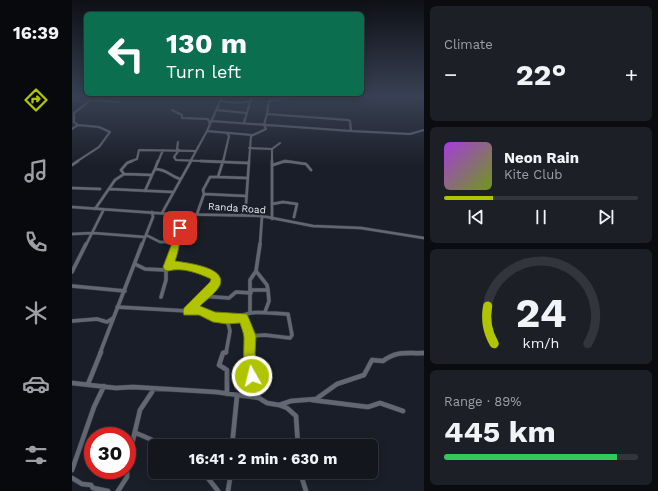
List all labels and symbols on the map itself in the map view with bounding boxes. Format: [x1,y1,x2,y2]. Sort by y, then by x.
street label: Randa Road [208,200,266,216]
pin [163,211,197,245]
position arrow [231,355,273,397]
speed limit sign: 30 [84,427,136,479]

